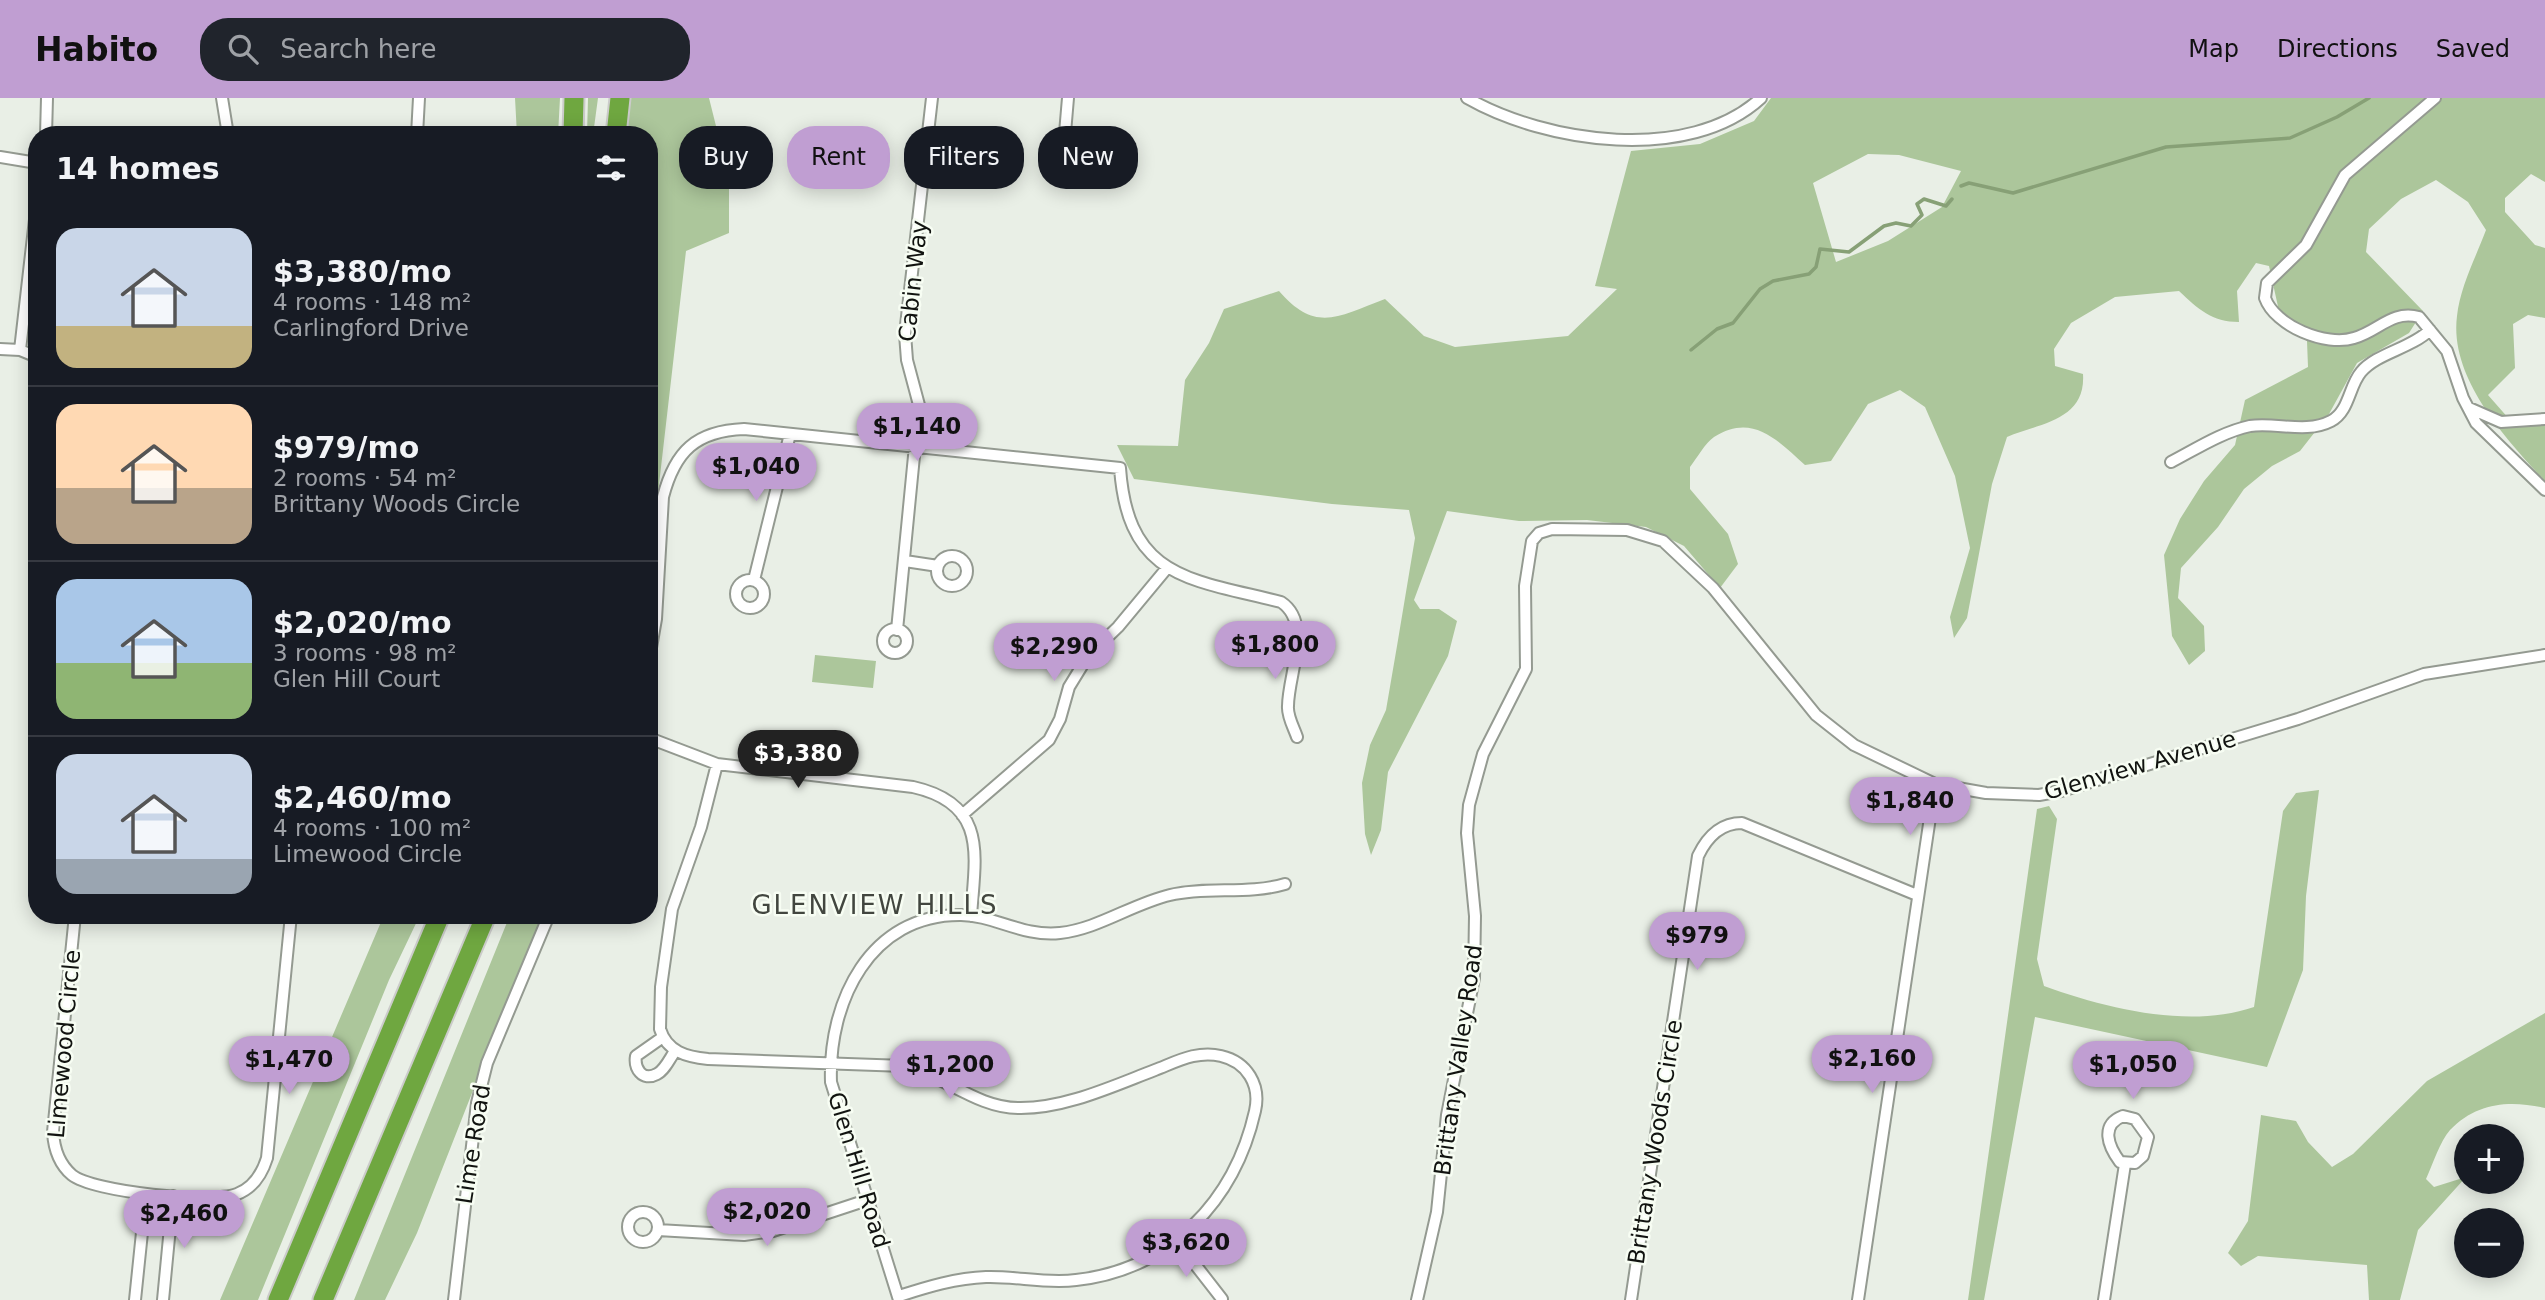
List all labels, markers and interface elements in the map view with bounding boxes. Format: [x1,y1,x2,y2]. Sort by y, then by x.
search box [200,18,690,81]
text: Habito [35,30,158,69]
icon: search [224,30,262,68]
text: Search here [280,34,436,64]
text: Map [2188,35,2239,63]
text: Directions [2277,35,2398,63]
text: Saved [2436,35,2510,63]
chip: Buy [679,126,773,189]
chip: Rent [787,126,890,189]
chip: Filters [904,126,1024,189]
chip: New [1038,126,1138,189]
icon: filters [592,149,630,187]
text: 14 homes [56,151,220,186]
street label: Cabin Way [894,219,932,343]
text: $3,380/mo [273,254,452,289]
icon: home [112,256,196,340]
text: 4 rooms · 148 m² [273,289,471,315]
text: Carlingford Drive [273,315,469,341]
pin: $1,140 [860,404,974,463]
text: $1,140 [873,413,961,439]
text: $979/mo [273,430,419,465]
icon: home [112,432,196,516]
pin: $1,040 [699,444,813,503]
text: $1,040 [712,453,800,479]
text: 2 rooms · 54 m² [273,465,457,491]
text: Brittany Woods Circle [273,491,520,517]
text: $2,020/mo [273,605,452,640]
icon: home [112,607,196,691]
pin: $1,800 [1218,622,1332,681]
pin: $2,290 [997,624,1111,683]
text: $1,800 [1231,631,1319,657]
text: $2,290 [1010,633,1098,659]
text: 3 rooms · 98 m² [273,640,457,666]
text: Glen Hill Court [273,666,440,692]
street label: Glenview Avenue [2041,725,2239,805]
pin: $3,380 [741,730,855,790]
text: $3,380 [754,740,842,766]
pin: $1,840 [1853,778,1967,837]
text: $2,460/mo [273,780,452,815]
icon: home [112,782,196,866]
text: $1,840 [1866,787,1954,813]
text: 4 rooms · 100 m² [273,815,471,841]
text: Limewood Circle [273,841,462,867]
district label: GLENVIEW HILLS [751,890,999,920]
pin: $979 [1656,912,1738,972]
text: $979 [1665,922,1729,948]
street label: Brittany Valley Road [1429,943,1487,1177]
street label: Limewood Circle [43,949,85,1139]
street label: Brittany Woods Circle [1623,1018,1687,1266]
pin: $2,160 [1815,1035,1929,1095]
pin: $1,470 [232,1037,346,1096]
pin: $1,200 [893,1042,1007,1101]
pin: $1,050 [2076,1042,2190,1101]
text: $2,160 [1828,1045,1916,1071]
text: $1,470 [245,1046,333,1072]
text: $1,200 [906,1051,994,1077]
text: $1,050 [2089,1051,2177,1077]
street label: Lime Road [451,1082,495,1206]
street label: Glen Hill Road [823,1089,895,1251]
map controls [2454,1124,2524,1278]
button: + [2454,1124,2524,1194]
pin: $2,020 [710,1188,824,1248]
pin: $2,460 [127,1190,241,1250]
text: $2,020 [723,1198,811,1224]
text: $2,460 [140,1200,228,1226]
button: − [2454,1208,2524,1278]
pin: $3,620 [1129,1220,1243,1279]
text: $3,620 [1142,1229,1230,1255]

